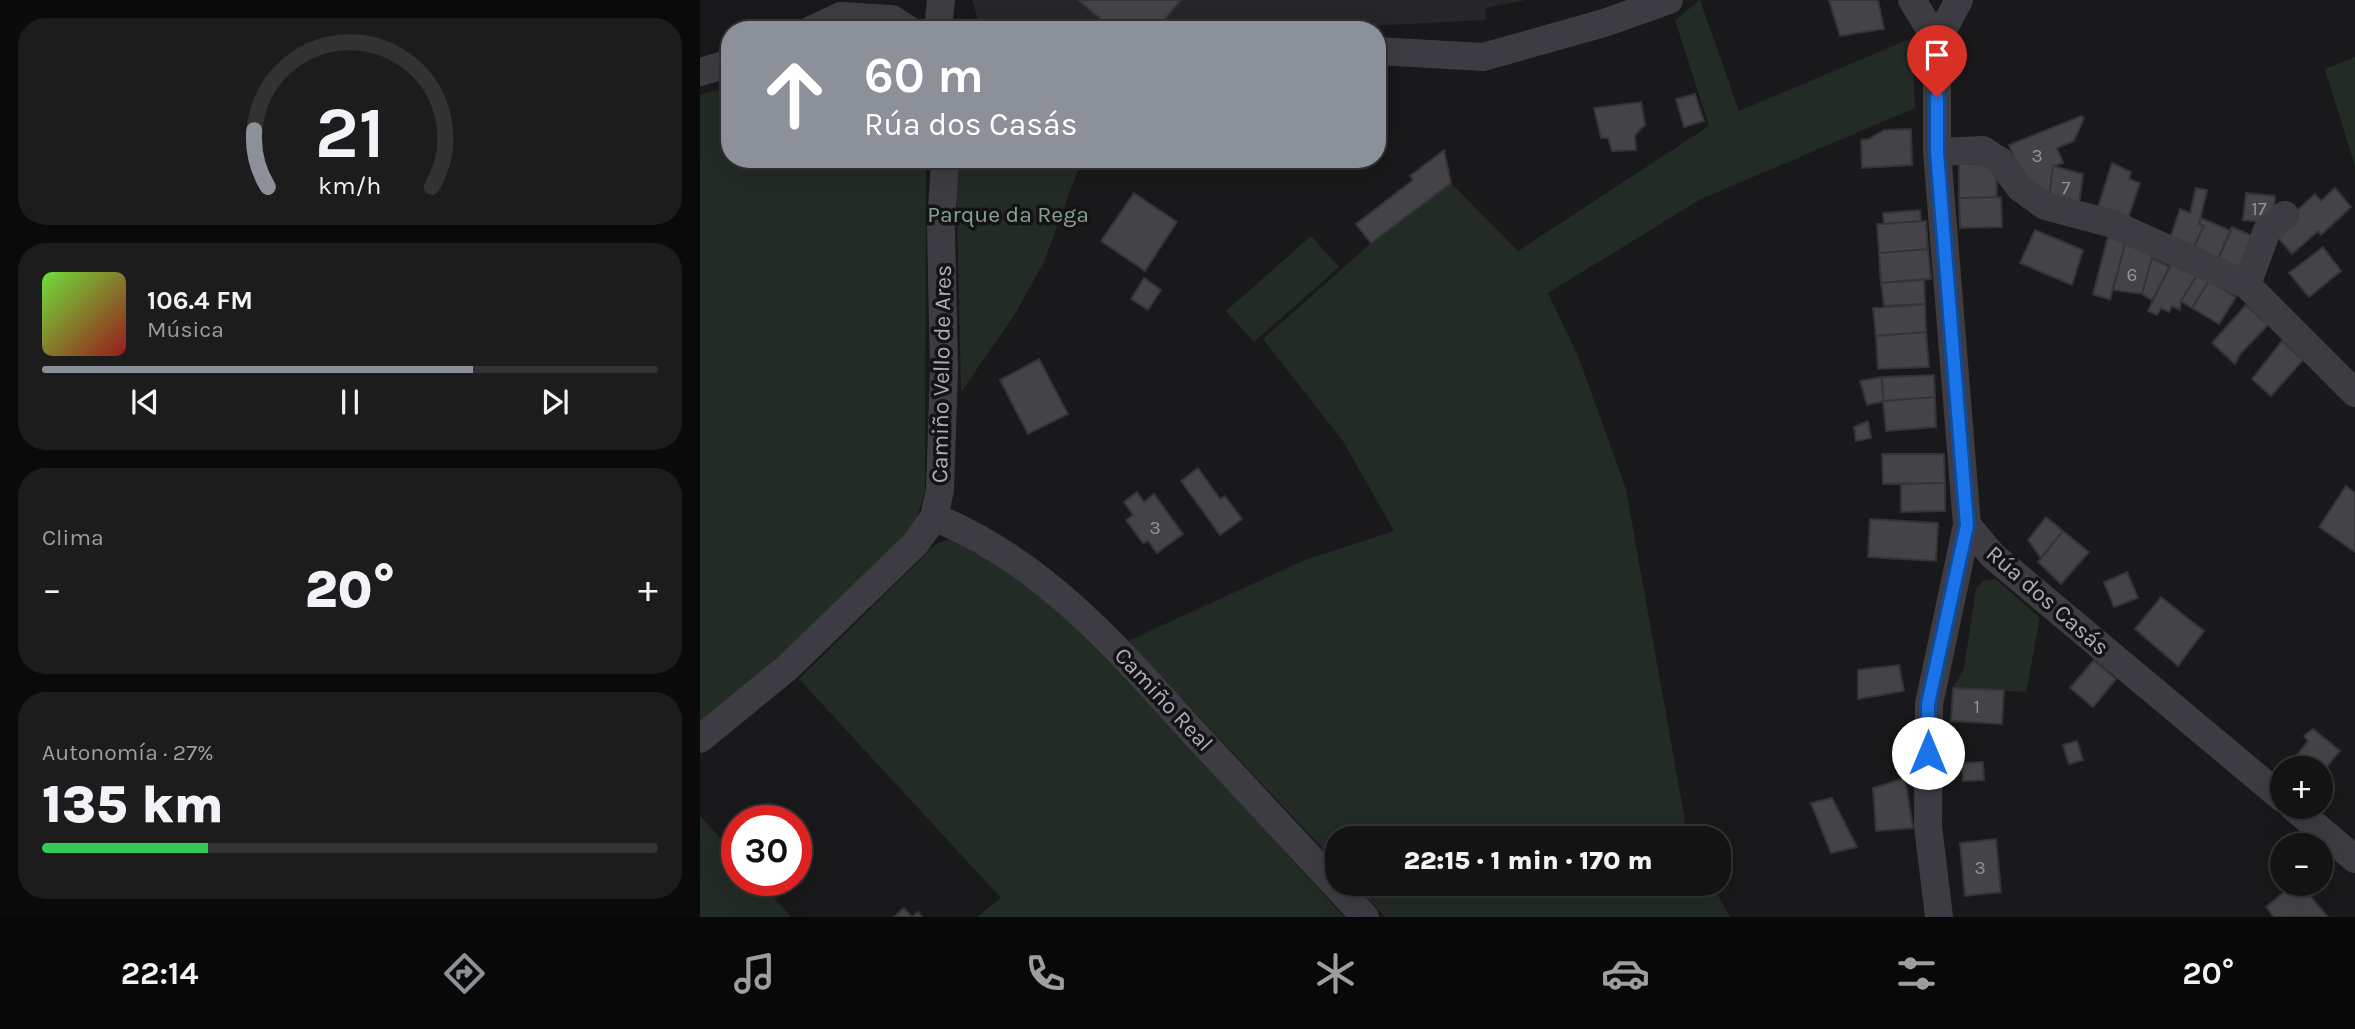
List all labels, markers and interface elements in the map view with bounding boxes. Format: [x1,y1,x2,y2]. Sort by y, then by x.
pin [1907,25,1967,97]
icon: arrive [1918,36,1956,74]
text: 60 m [864,47,984,104]
icon: ahead [749,49,840,140]
text: 21 [315,91,385,176]
text: Rúa dos Casás [864,106,1078,143]
house number: 3 [2031,145,2043,167]
text: km/h [318,171,382,200]
house number: 7 [2062,177,2071,199]
house number: 17 [2251,198,2267,220]
park label: Parque da Rega [927,201,1089,228]
house number: 6 [2127,264,2137,286]
street label: Camiño Vello de Ares [926,265,957,483]
text: 106.4 FM [147,285,253,316]
text: Música [147,316,224,343]
icon: previous [126,383,164,421]
icon: pause [331,383,369,421]
icon: next [536,383,574,421]
house number: 3 [1149,517,1161,539]
text: Clima [42,524,104,551]
street label: Rúa dos Casás [1981,540,2114,661]
text: 20° [305,559,395,620]
text: − [42,567,62,612]
text: + [638,567,658,612]
street label: Camiño Real [1109,642,1219,757]
house number: 1 [1974,696,1980,718]
position arrow [1891,716,1965,790]
text: Autonomía · 27% [42,739,214,766]
map controls [2270,756,2333,896]
button: + [2270,756,2333,819]
text: 135 km [42,774,224,835]
speed limit sign: 30 [721,805,812,896]
button: − [2270,833,2333,896]
text: 22:15 · 1 min · 170 m [1403,845,1653,876]
house number: 3 [1974,857,1986,879]
icon: directions [440,949,489,998]
icon: music [730,949,779,998]
icon: phone [1021,949,1070,998]
icon: climate [1311,949,1360,998]
icon: car [1601,949,1650,998]
icon: filters [1892,949,1941,998]
text: 22:14 [121,955,198,992]
text: 20° [2182,955,2234,992]

